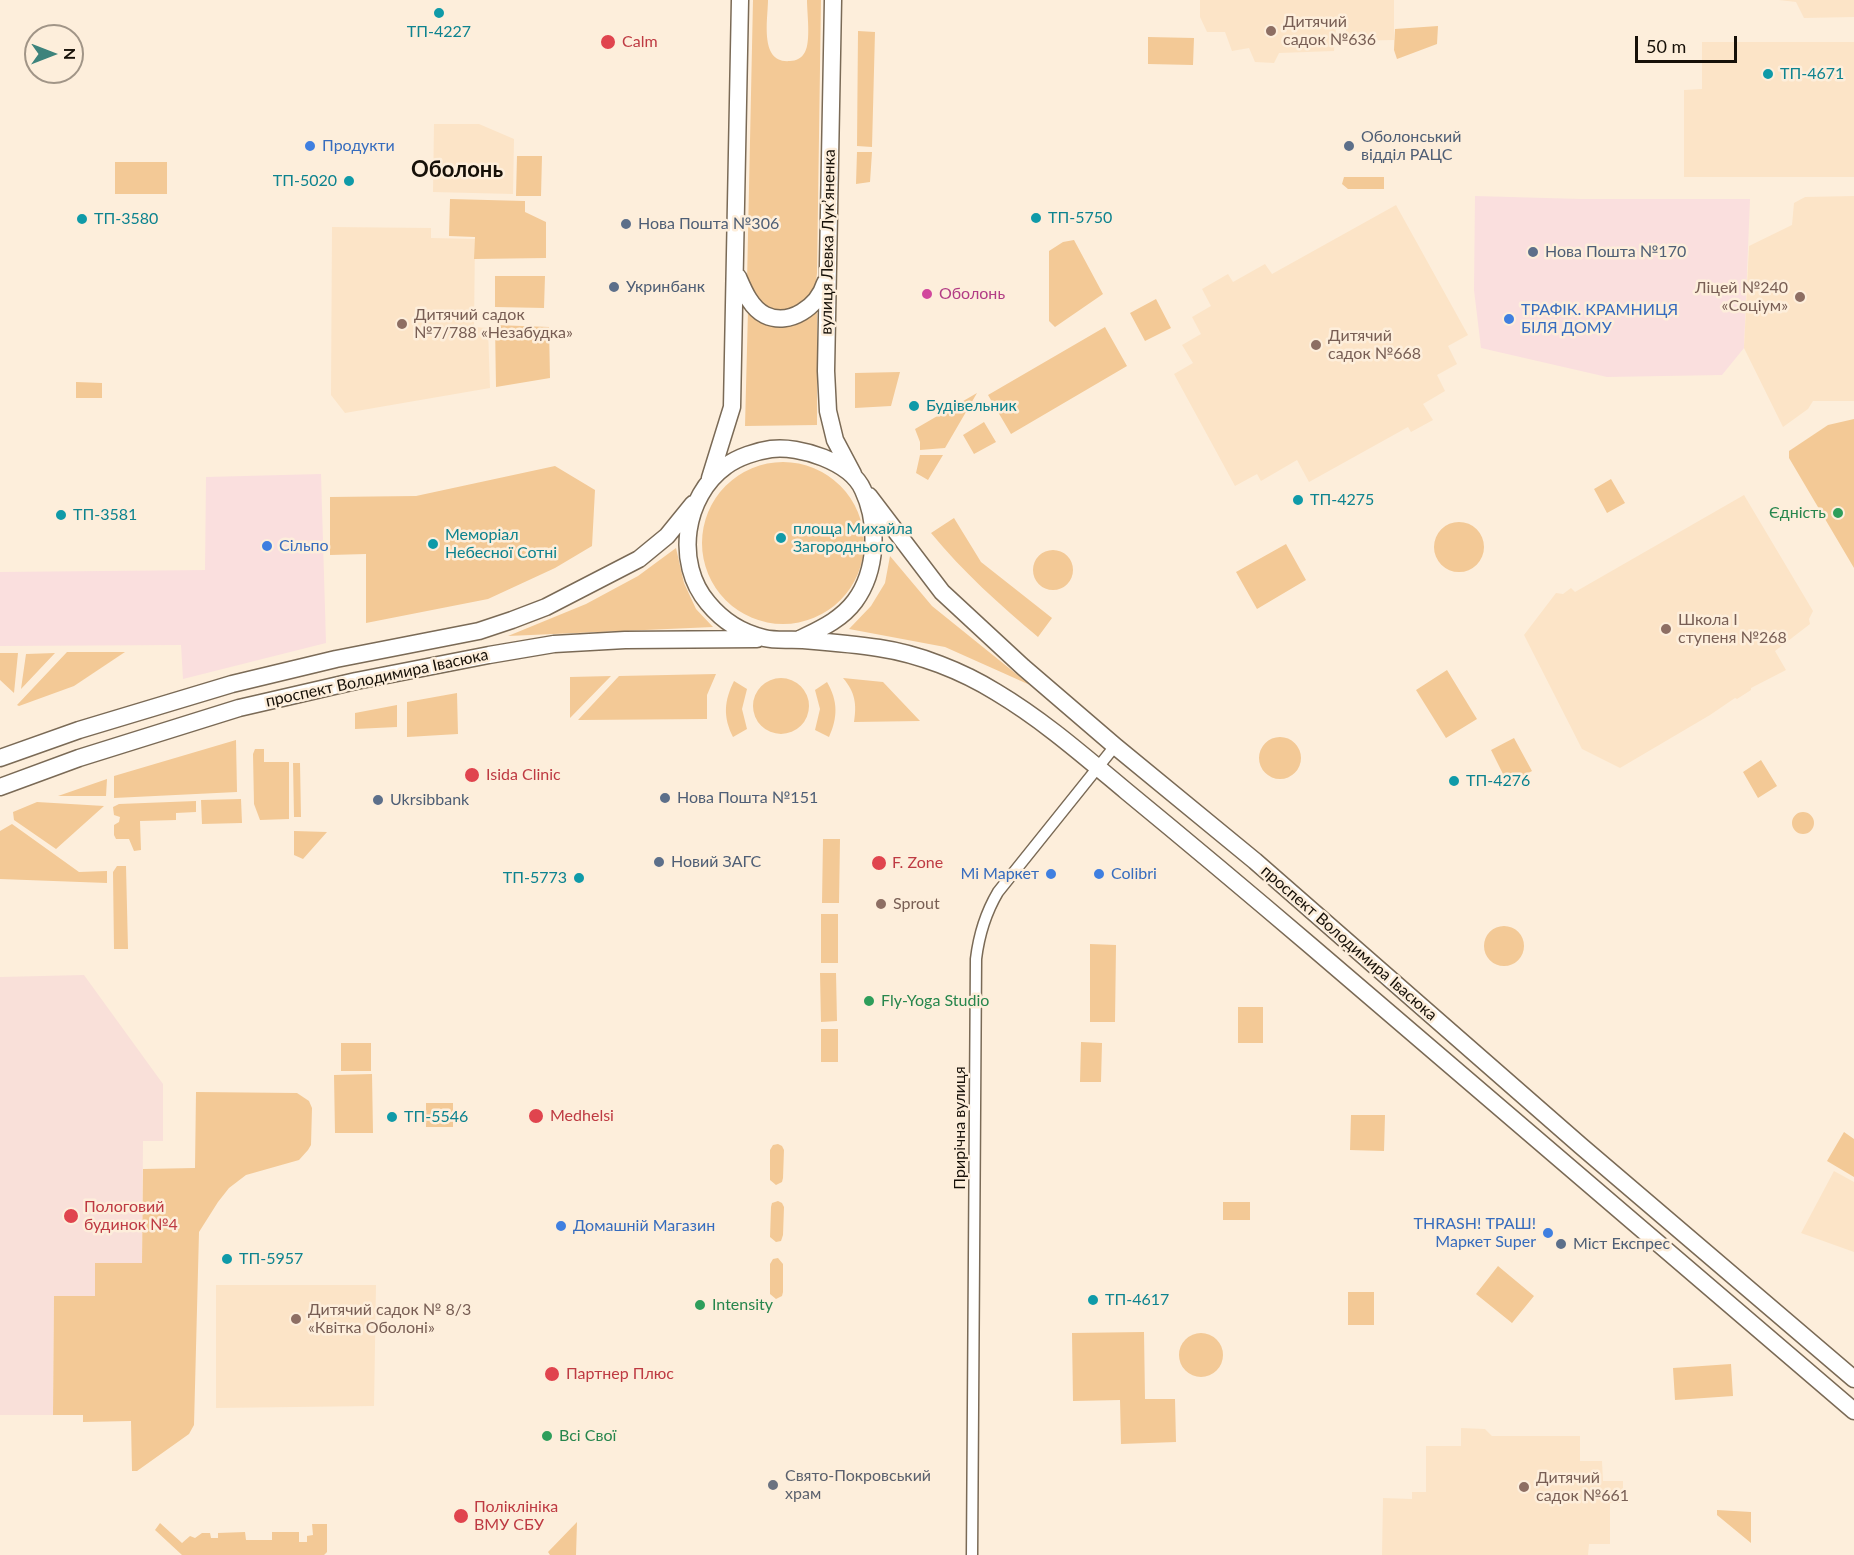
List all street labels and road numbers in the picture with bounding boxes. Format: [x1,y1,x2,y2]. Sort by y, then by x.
street label: вулиця Левка Лукʼяненка [817,149,839,335]
street label: проспект Володимира Івасюка [264,645,490,711]
street label: проспект Володимира Івасюка [1257,861,1441,1025]
street label: Прирічна вулиця [950,1066,970,1190]

